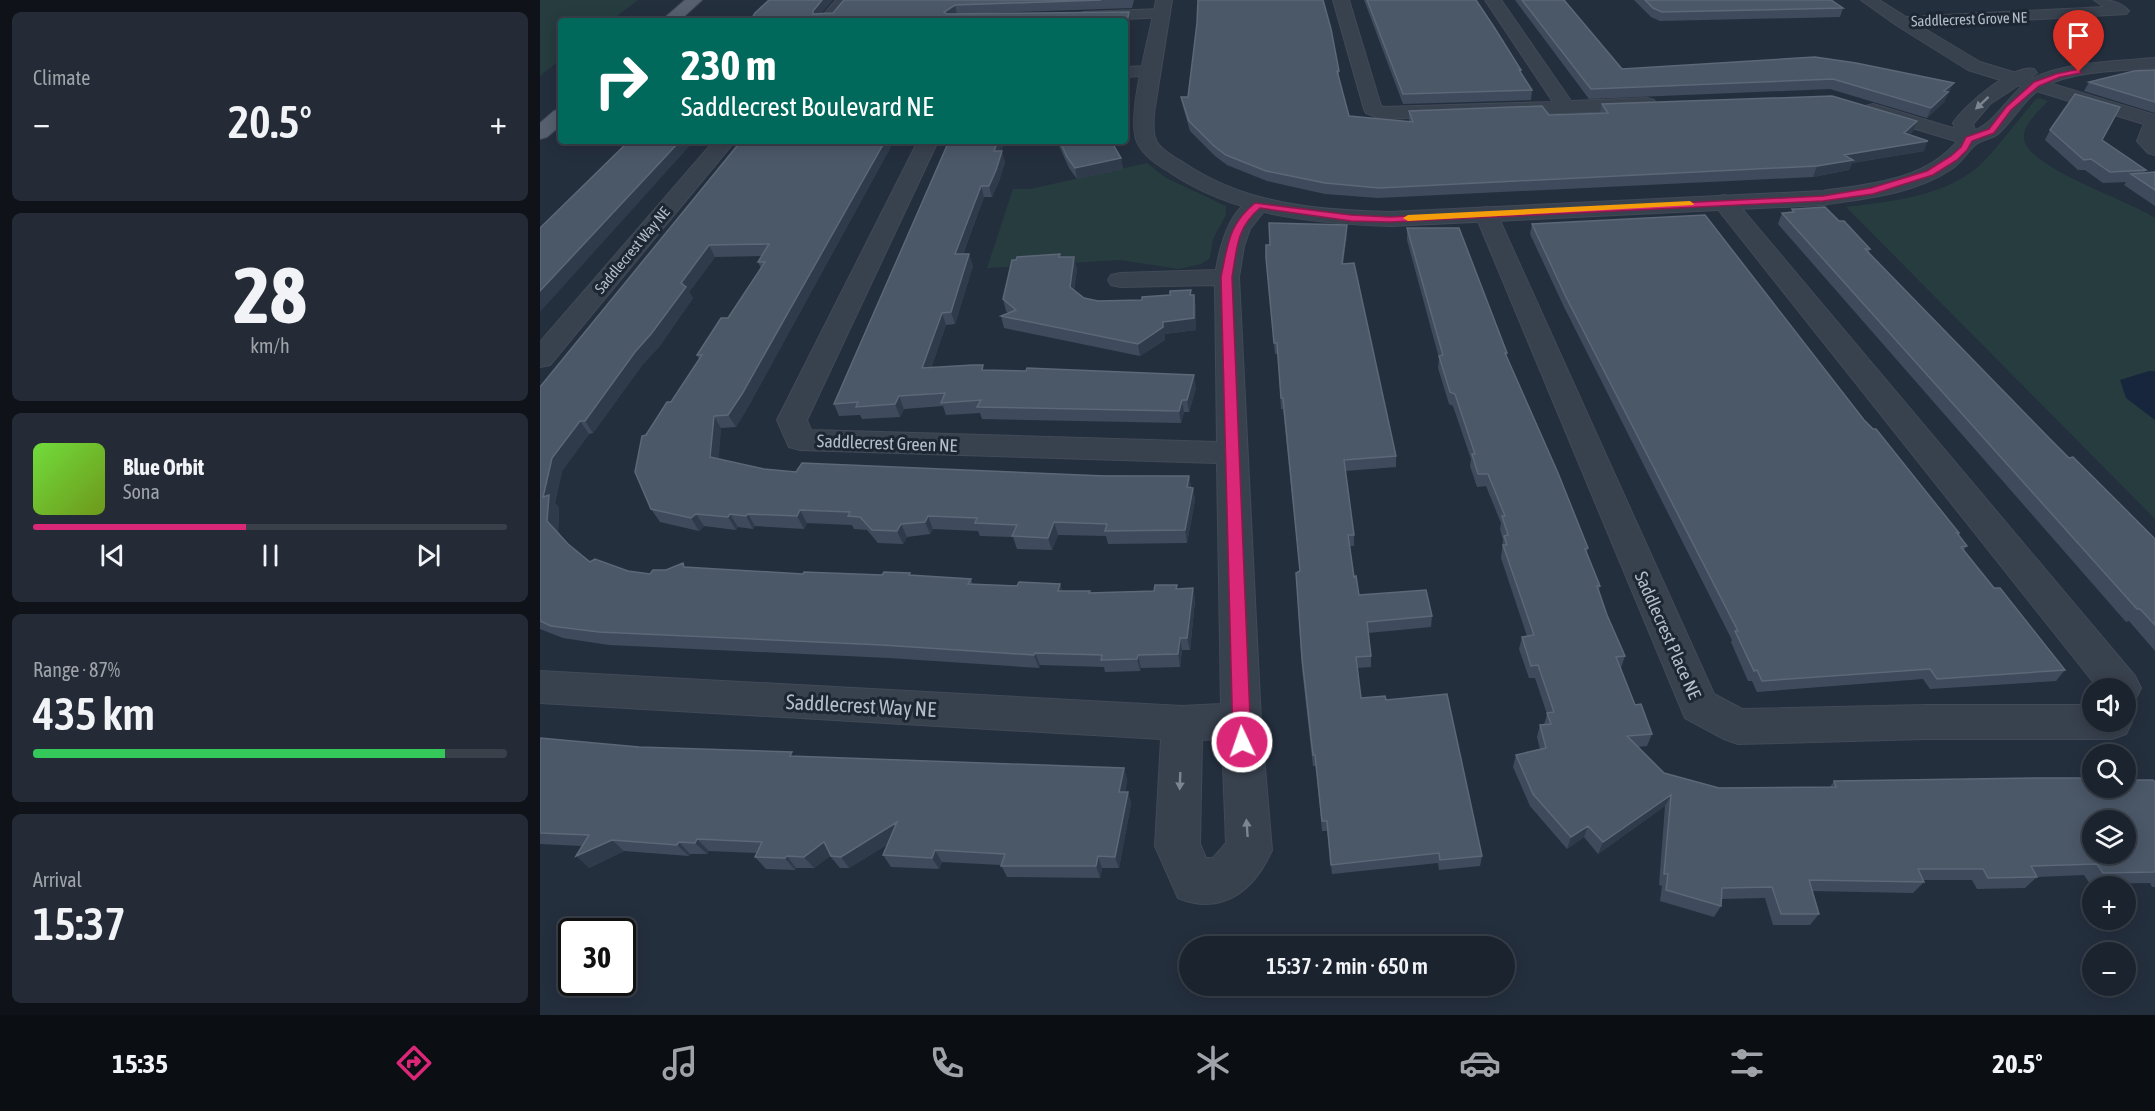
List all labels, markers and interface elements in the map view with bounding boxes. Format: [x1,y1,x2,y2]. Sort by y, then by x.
street label: Saddlecrest Grove NE [1911,8,2028,30]
pin [2053,10,2104,72]
icon: arrive [2062,19,2095,52]
text: 230 m [681,41,776,89]
icon: right [582,42,660,120]
text: Climate [33,66,90,89]
text: Saddlecrest Boulevard NE [681,91,933,122]
text: 20.5° [228,96,312,148]
one-way arrow [1974,96,1989,110]
text: − [33,103,50,141]
text: + [490,103,507,141]
street label: Saddlecrest Way NE [591,203,673,297]
text: 28 [233,250,307,340]
text: km/h [250,334,290,357]
street label: Saddlecrest Green NE [816,430,958,456]
text: Blue Orbit [123,454,204,480]
text: Sona [123,480,160,503]
icon: previous [96,539,129,572]
icon: pause [254,539,287,572]
icon: next [412,539,445,572]
street label: Saddlecrest Place NE [1630,568,1706,702]
text: Range · 87% [33,658,120,681]
map controls [2082,678,2136,996]
button: sound [2082,678,2136,732]
text: 435 km [33,688,155,740]
street label: Saddlecrest Way NE [785,689,937,721]
position arrow [1210,710,1274,774]
button: search [2082,744,2136,798]
one-way arrow [1175,772,1184,791]
button: layers [2082,810,2136,864]
one-way arrow [1243,818,1252,837]
text: Arrival [33,868,82,891]
button: + [2082,876,2136,930]
text: 15:37 [33,898,126,950]
speed limit sign: 30 [558,918,636,996]
button: − [2082,942,2136,996]
text: 15:37 · 2 min · 650 m [1266,953,1428,979]
icon: directions [393,1042,435,1084]
icon: music [659,1042,701,1084]
icon: phone [926,1042,968,1084]
icon: climate [1192,1042,1234,1084]
icon: car [1459,1042,1501,1084]
icon: filters [1726,1042,1768,1084]
text: 15:35 [112,1048,168,1079]
text: 20.5° [1992,1048,2043,1079]

